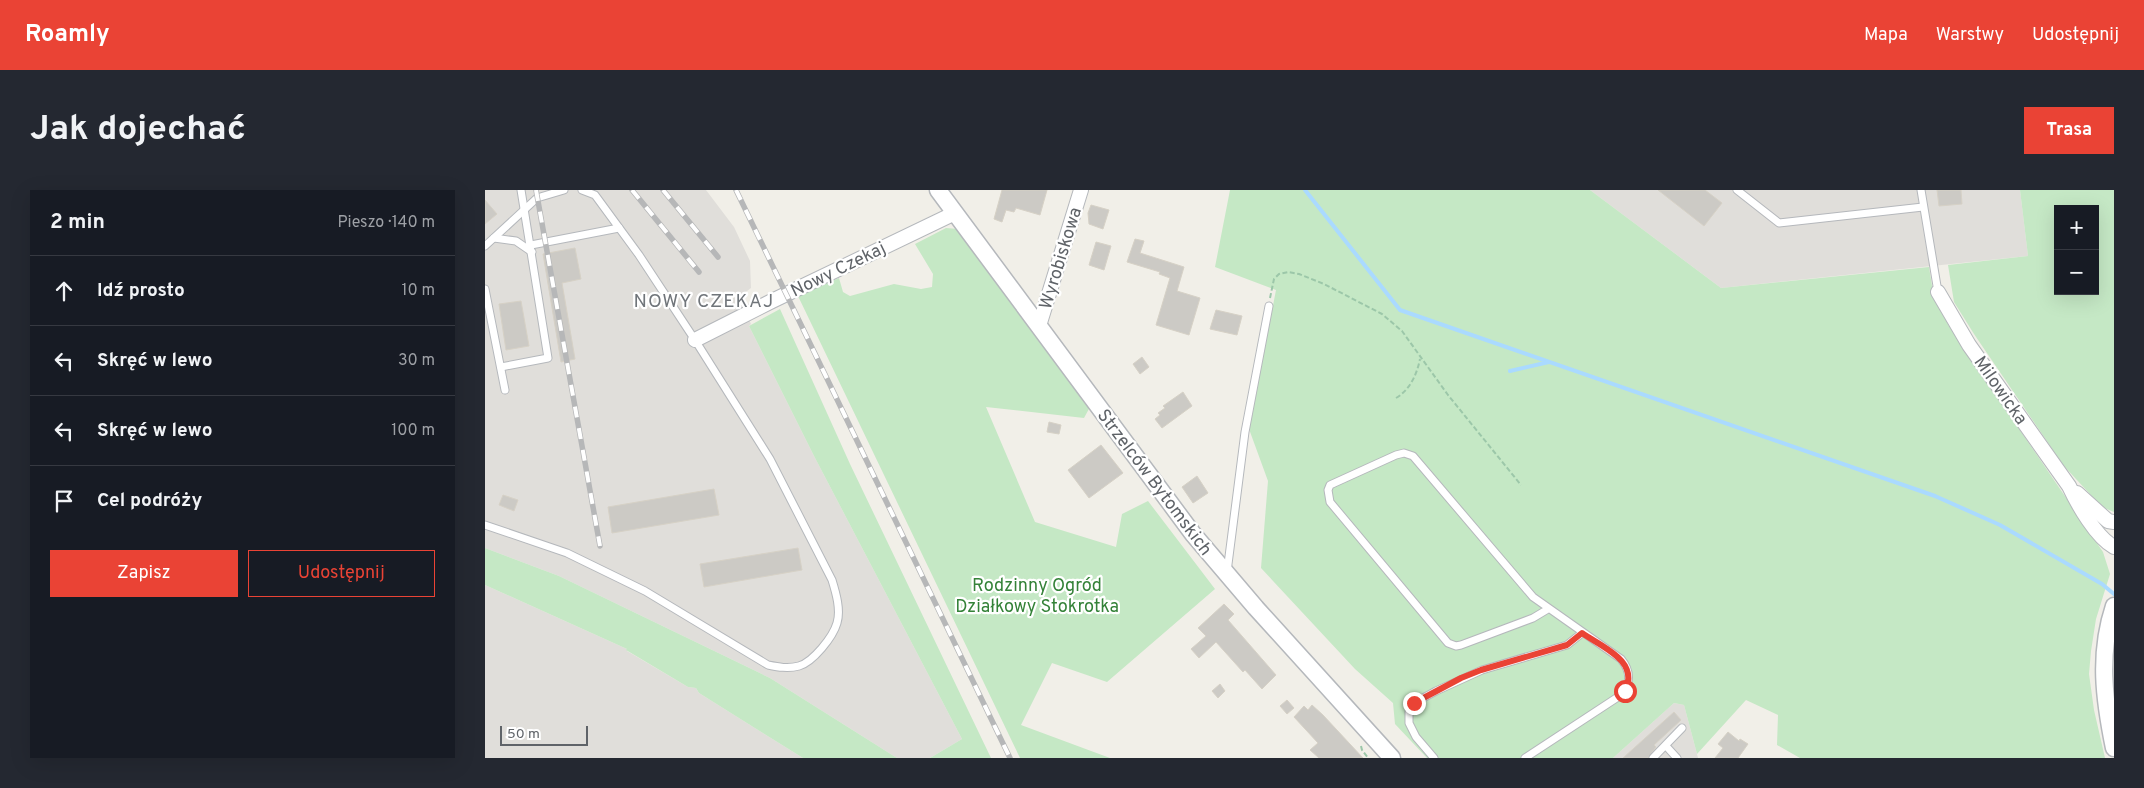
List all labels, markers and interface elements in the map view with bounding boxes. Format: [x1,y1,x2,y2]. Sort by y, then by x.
text: Roamly [25,20,110,50]
text: Mapa [1864,24,1908,47]
text: Warstwy [1936,24,2004,47]
text: Udostępnij [2032,24,2119,47]
button: Trasa [2024,107,2114,154]
text: Jak dojechać [30,108,246,152]
street label: Wyrobiskowa [1035,205,1088,312]
map controls [2054,205,2099,295]
button: + [2054,205,2099,250]
text: 2 min [50,209,105,236]
text: Pieszo · 140 m [338,213,435,233]
street label: Nowy Czekaj [787,237,890,303]
button: − [2054,250,2099,295]
icon: ahead [50,277,78,305]
text: Idź prosto [97,279,185,303]
text: 10 m [401,281,435,301]
district label: NOWY CZEKAJ [634,290,774,314]
icon: left [50,347,78,375]
text: Skręć w lewo [97,349,212,373]
text: 30 m [398,351,435,371]
street label: Milowicka [1968,352,2032,430]
street label: Strzelców Bytomskich [1091,405,1216,561]
icon: left [50,417,78,445]
text: Skręć w lewo [97,419,212,443]
text: 100 m [391,421,435,441]
icon: arrive [50,487,78,515]
text: Cel podróży [97,489,202,513]
button: Zapisz [50,550,238,597]
button: Udostępnij [248,550,435,597]
park label: Rodzinny Ogród Działkowy Stokrotka [955,575,1119,619]
route start [1614,680,1637,703]
route end [1403,692,1426,715]
scale bar [500,723,587,746]
text: 50 m [507,726,540,743]

